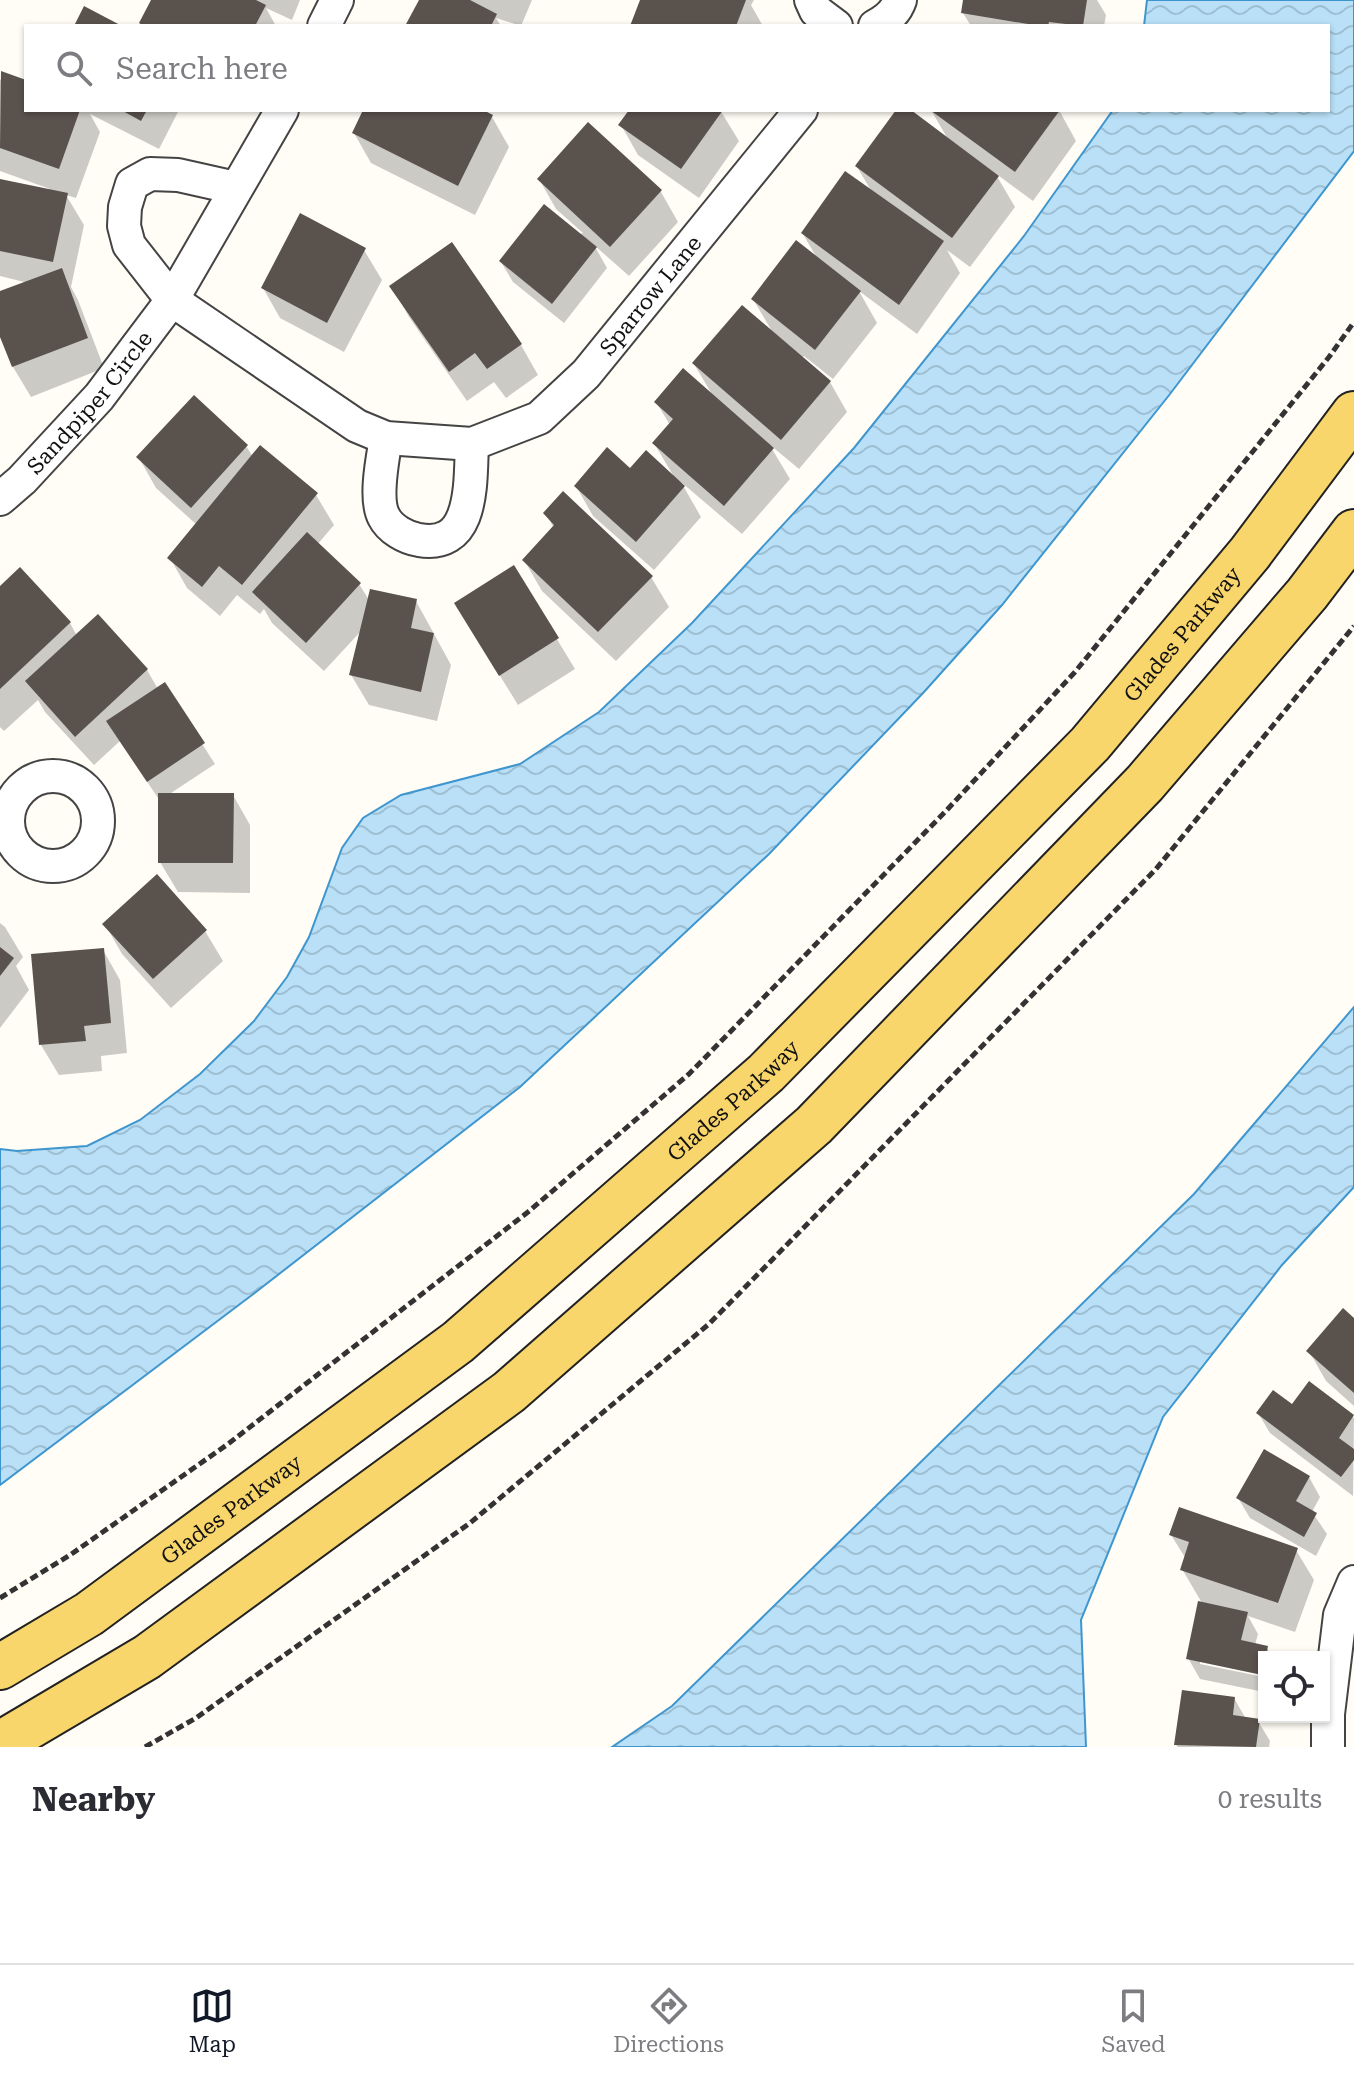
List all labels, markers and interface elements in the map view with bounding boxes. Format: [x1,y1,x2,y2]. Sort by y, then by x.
search box [24,24,1330,112]
icon: search [52,46,96,90]
text: Search here [116,51,288,86]
street label: Sparrow Lane [594,230,706,360]
street label: Sandpiper Circle [22,326,157,479]
street label: Glades Parkway [1118,562,1246,707]
street label: Glades Parkway [662,1035,804,1166]
street label: Glades Parkway [156,1449,306,1569]
map controls [1258,1651,1330,1723]
button: locate [1258,1651,1330,1723]
text: Nearby [32,1779,155,1819]
text: 0 results [1218,1784,1322,1814]
tab: Map [189,1984,236,2057]
tab: Directions [613,1984,724,2057]
tab: Saved [1101,1984,1165,2057]

